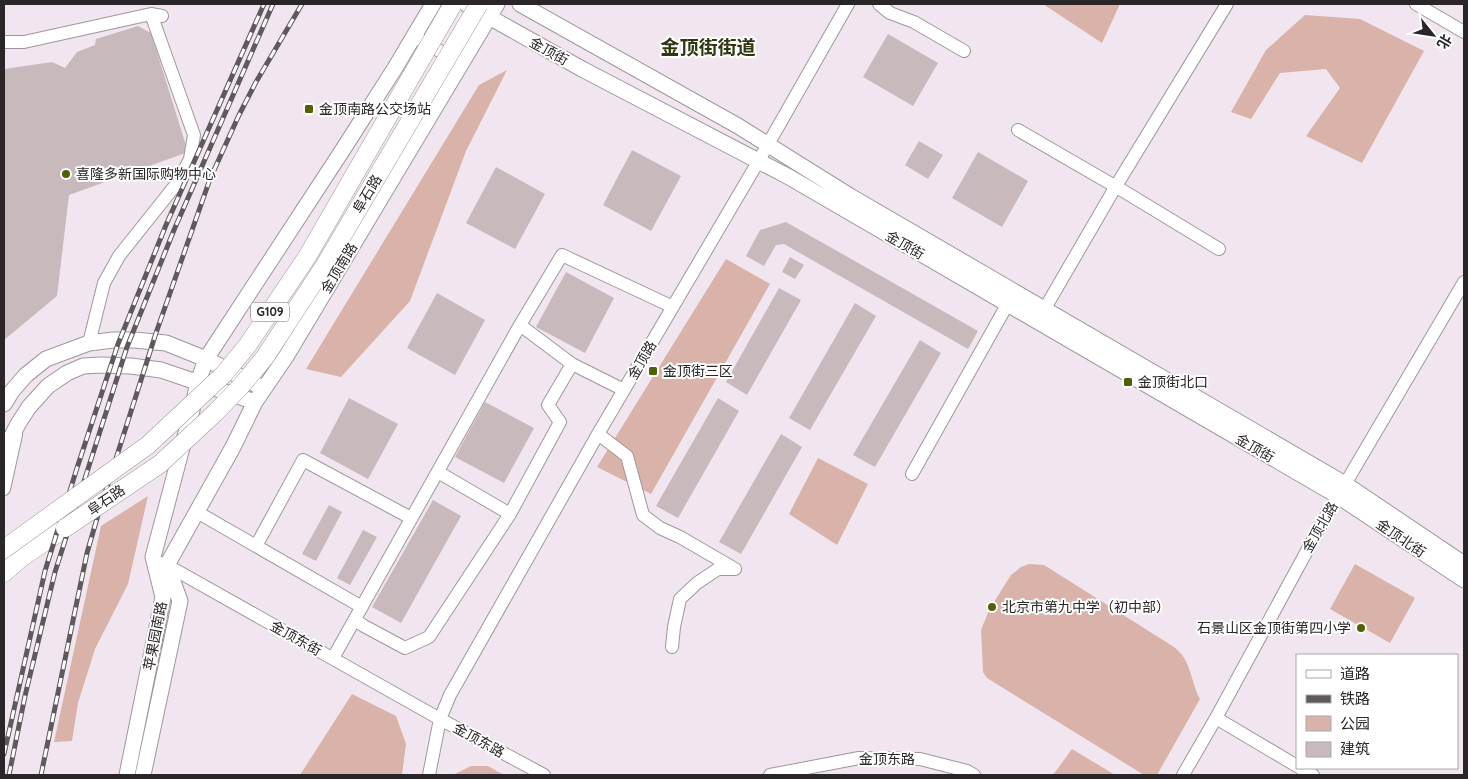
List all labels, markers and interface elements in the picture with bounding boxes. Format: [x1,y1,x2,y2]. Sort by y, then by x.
north arrow [1408,10,1458,60]
text: 北 [1433,31,1456,52]
street label: 金顶街 [526,33,572,69]
district label: 金顶街街道 [660,35,756,59]
place label: 金顶南路公交场站 [319,100,431,118]
marker: 金顶南路公交场站 [303,103,315,115]
place label: 喜隆多新国际购物中心 [76,165,216,183]
marker: 喜隆多新国际购物中心 [60,168,72,180]
street label: 阜石路 [348,171,386,217]
street label: 金顶街 [882,227,928,263]
street label: 金顶南路 [317,239,361,297]
road number: G109 [251,302,289,322]
street label: 金顶路 [624,337,660,383]
place label: 金顶街三区 [663,362,733,380]
marker: 金顶街三区 [647,365,659,377]
place label: 金顶街北口 [1138,373,1208,391]
marker: 金顶街北口 [1122,376,1134,388]
street label: 金顶街 [1232,430,1278,466]
street label: 阜石路 [84,481,128,519]
street label: 金顶北路 [1298,498,1342,556]
street label: 金顶北街 [1373,515,1429,561]
place label: 北京市第九中学（初中部） [1002,598,1170,616]
street label: 苹果园南路 [139,600,171,672]
marker: 北京市第九中学（初中部） [986,601,998,613]
street label: 金顶东街 [267,617,325,659]
place label: 石景山区金顶街第四小学 [1197,619,1351,637]
marker: 石景山区金顶街第四小学 [1355,622,1367,634]
legend [1296,654,1458,769]
text: 道路 [1340,664,1370,683]
text: 铁路 [1340,689,1370,708]
text: 公园 [1340,714,1370,733]
street label: 金顶东路 [450,719,508,761]
text: 建筑 [1340,739,1370,758]
street label: 金顶东路 [859,750,915,768]

